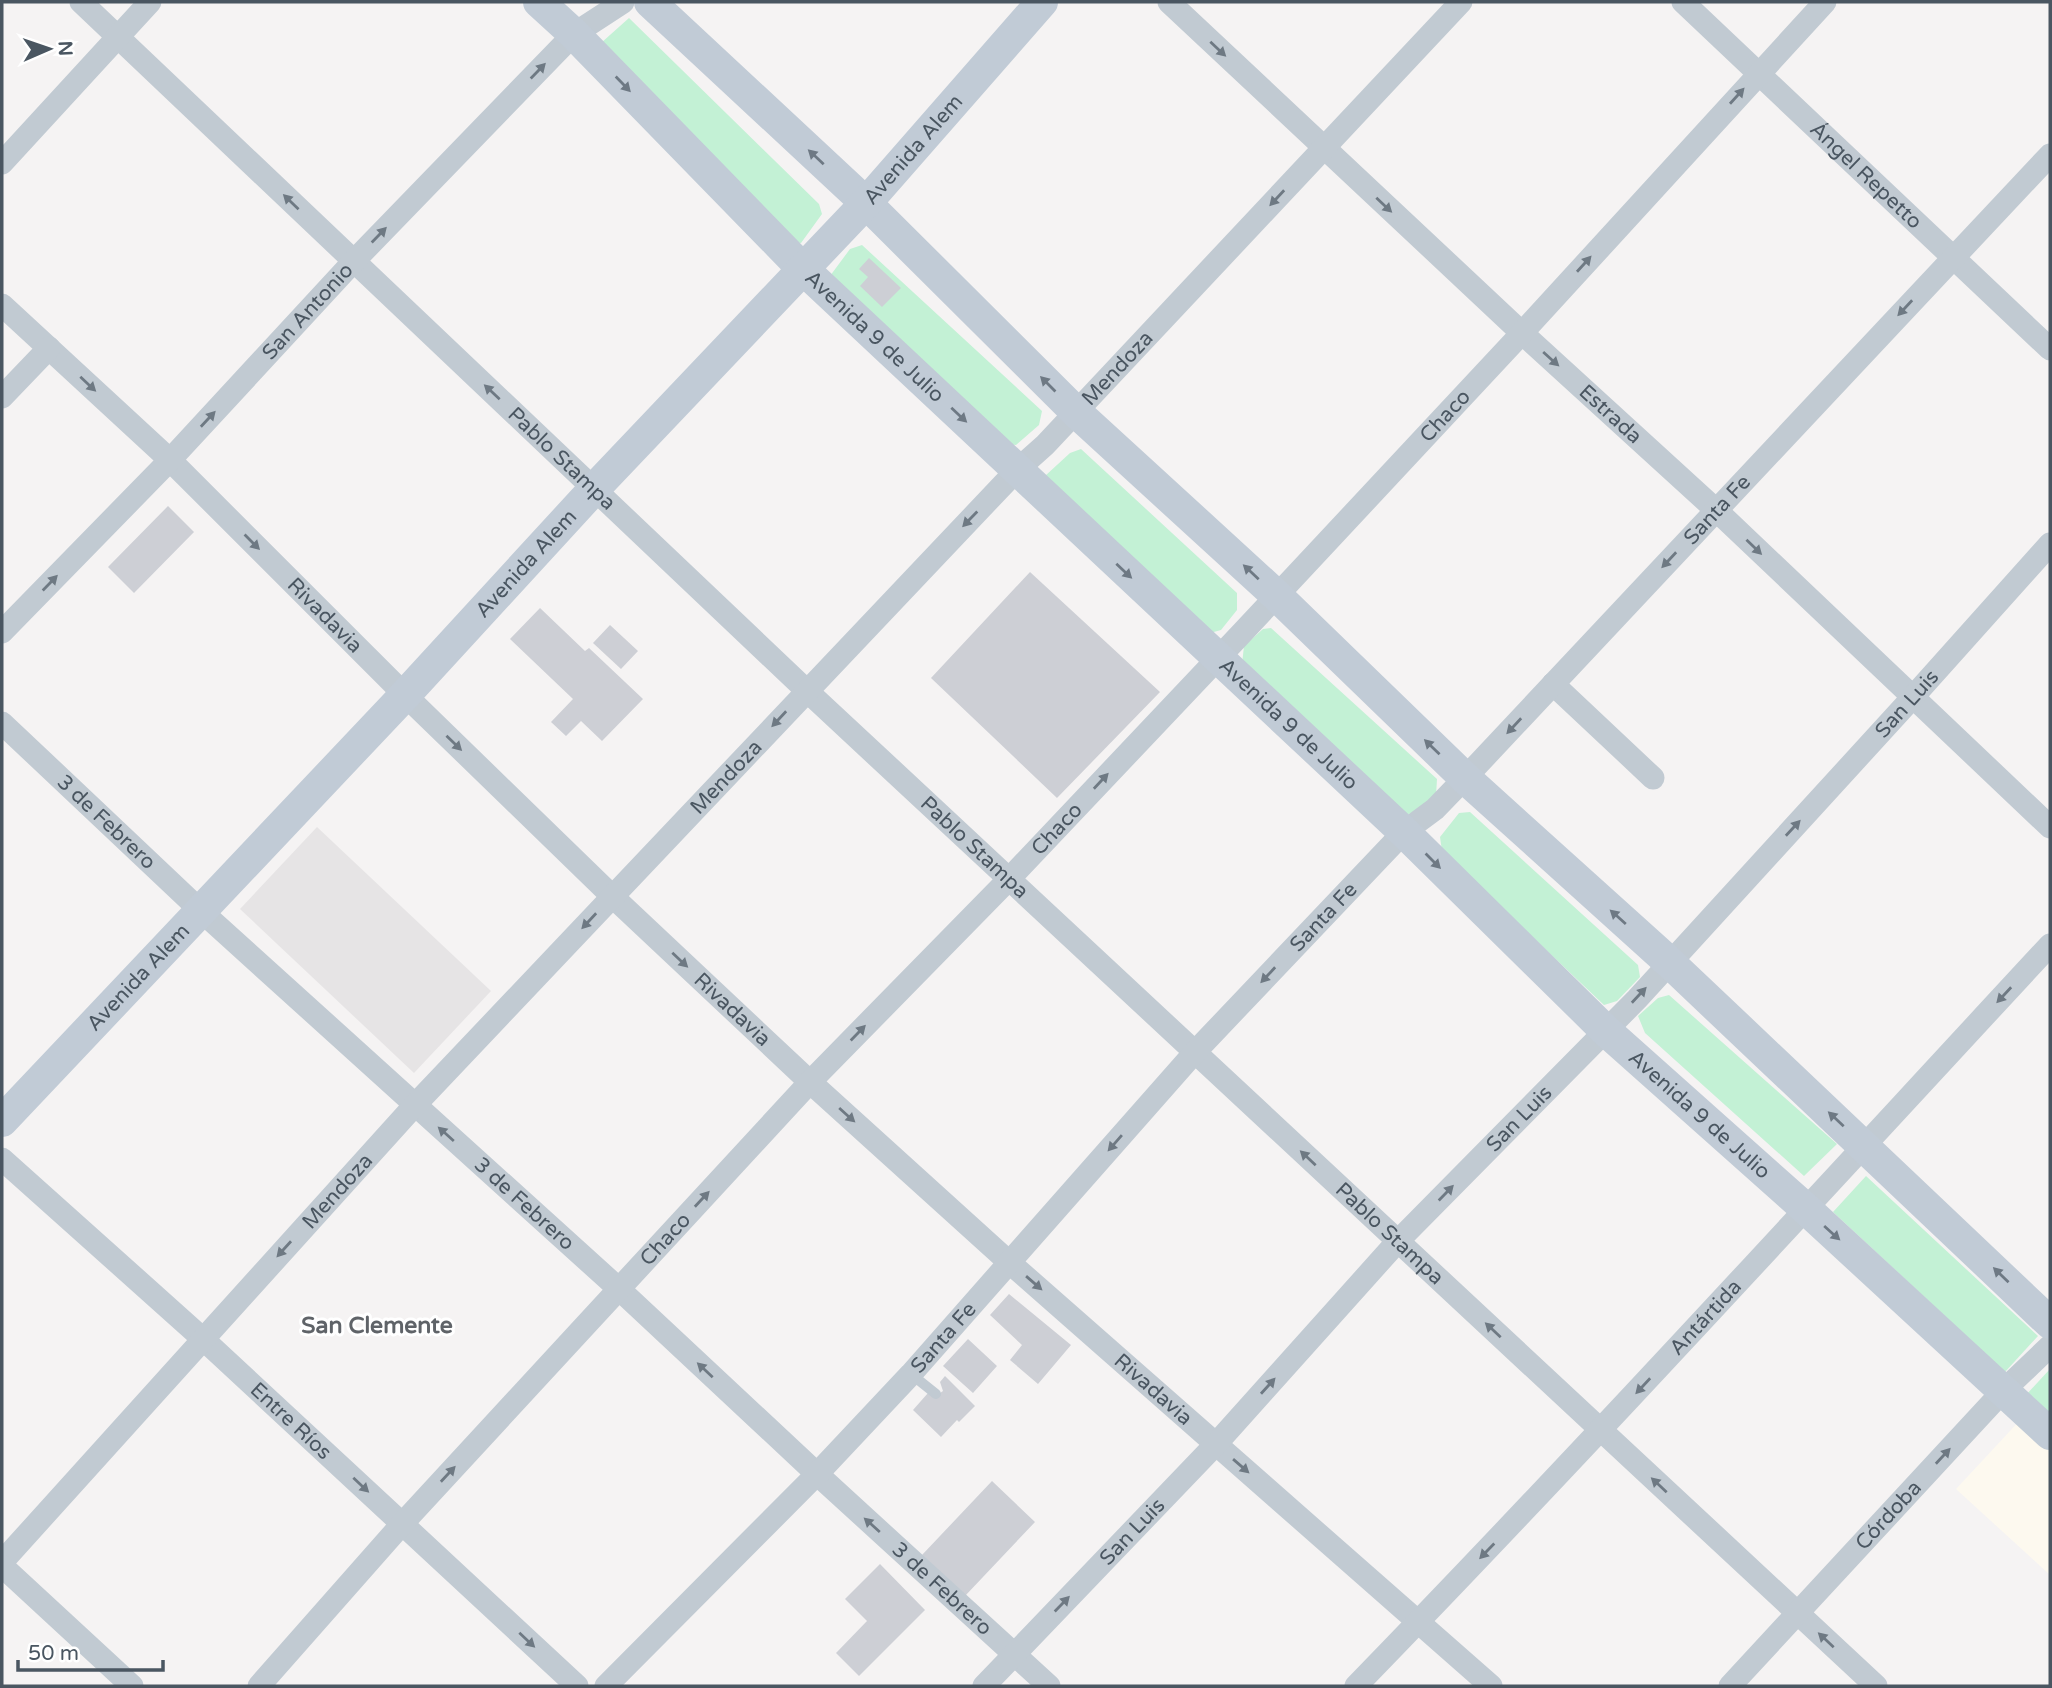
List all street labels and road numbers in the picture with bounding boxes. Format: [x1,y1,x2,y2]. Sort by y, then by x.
street label: Avenida Alem [858,89,968,210]
street label: Ángel Repetto [1805,116,1927,234]
street label: San Antonio [257,258,358,365]
street label: Avenida 9 de Julio [800,265,950,407]
street label: Mendoza [1076,326,1158,411]
street label: Estrada [1574,379,1647,449]
street label: Chaco [1414,384,1476,447]
street label: Pablo Stampa [503,402,621,515]
street label: Santa Fe [1678,470,1756,550]
street label: Avenida Alem [470,504,582,623]
street label: Rivadavia [282,572,368,658]
street label: Avenida 9 de Julio [1214,653,1363,795]
street label: San Luis [1869,664,1944,743]
street label: Mendoza [685,735,767,819]
street label: 3 de Febrero [52,769,161,874]
street label: Pablo Stampa [915,791,1034,904]
street label: Chaco [1026,797,1087,860]
street label: Santa Fe [1284,877,1362,957]
street label: Avenida Alem [81,918,195,1036]
street label: Rivadavia [689,967,776,1051]
street label: Avenida 9 de Julio [1624,1045,1776,1184]
street label: San Luis [1481,1080,1557,1157]
street label: Mendoza [297,1148,378,1234]
street label: 3 de Febrero [469,1152,580,1255]
street label: Pablo Stampa [1330,1177,1449,1290]
street label: Chaco [635,1207,696,1271]
street label: Antártida [1664,1274,1747,1360]
street label: Santa Fe [905,1297,981,1378]
street label: Rivadavia [1109,1348,1198,1430]
street label: Entre Ríos [245,1377,337,1465]
street label: Córdoba [1850,1475,1927,1555]
street label: San Luis [1094,1493,1170,1570]
street label: 3 de Febrero [887,1537,997,1640]

